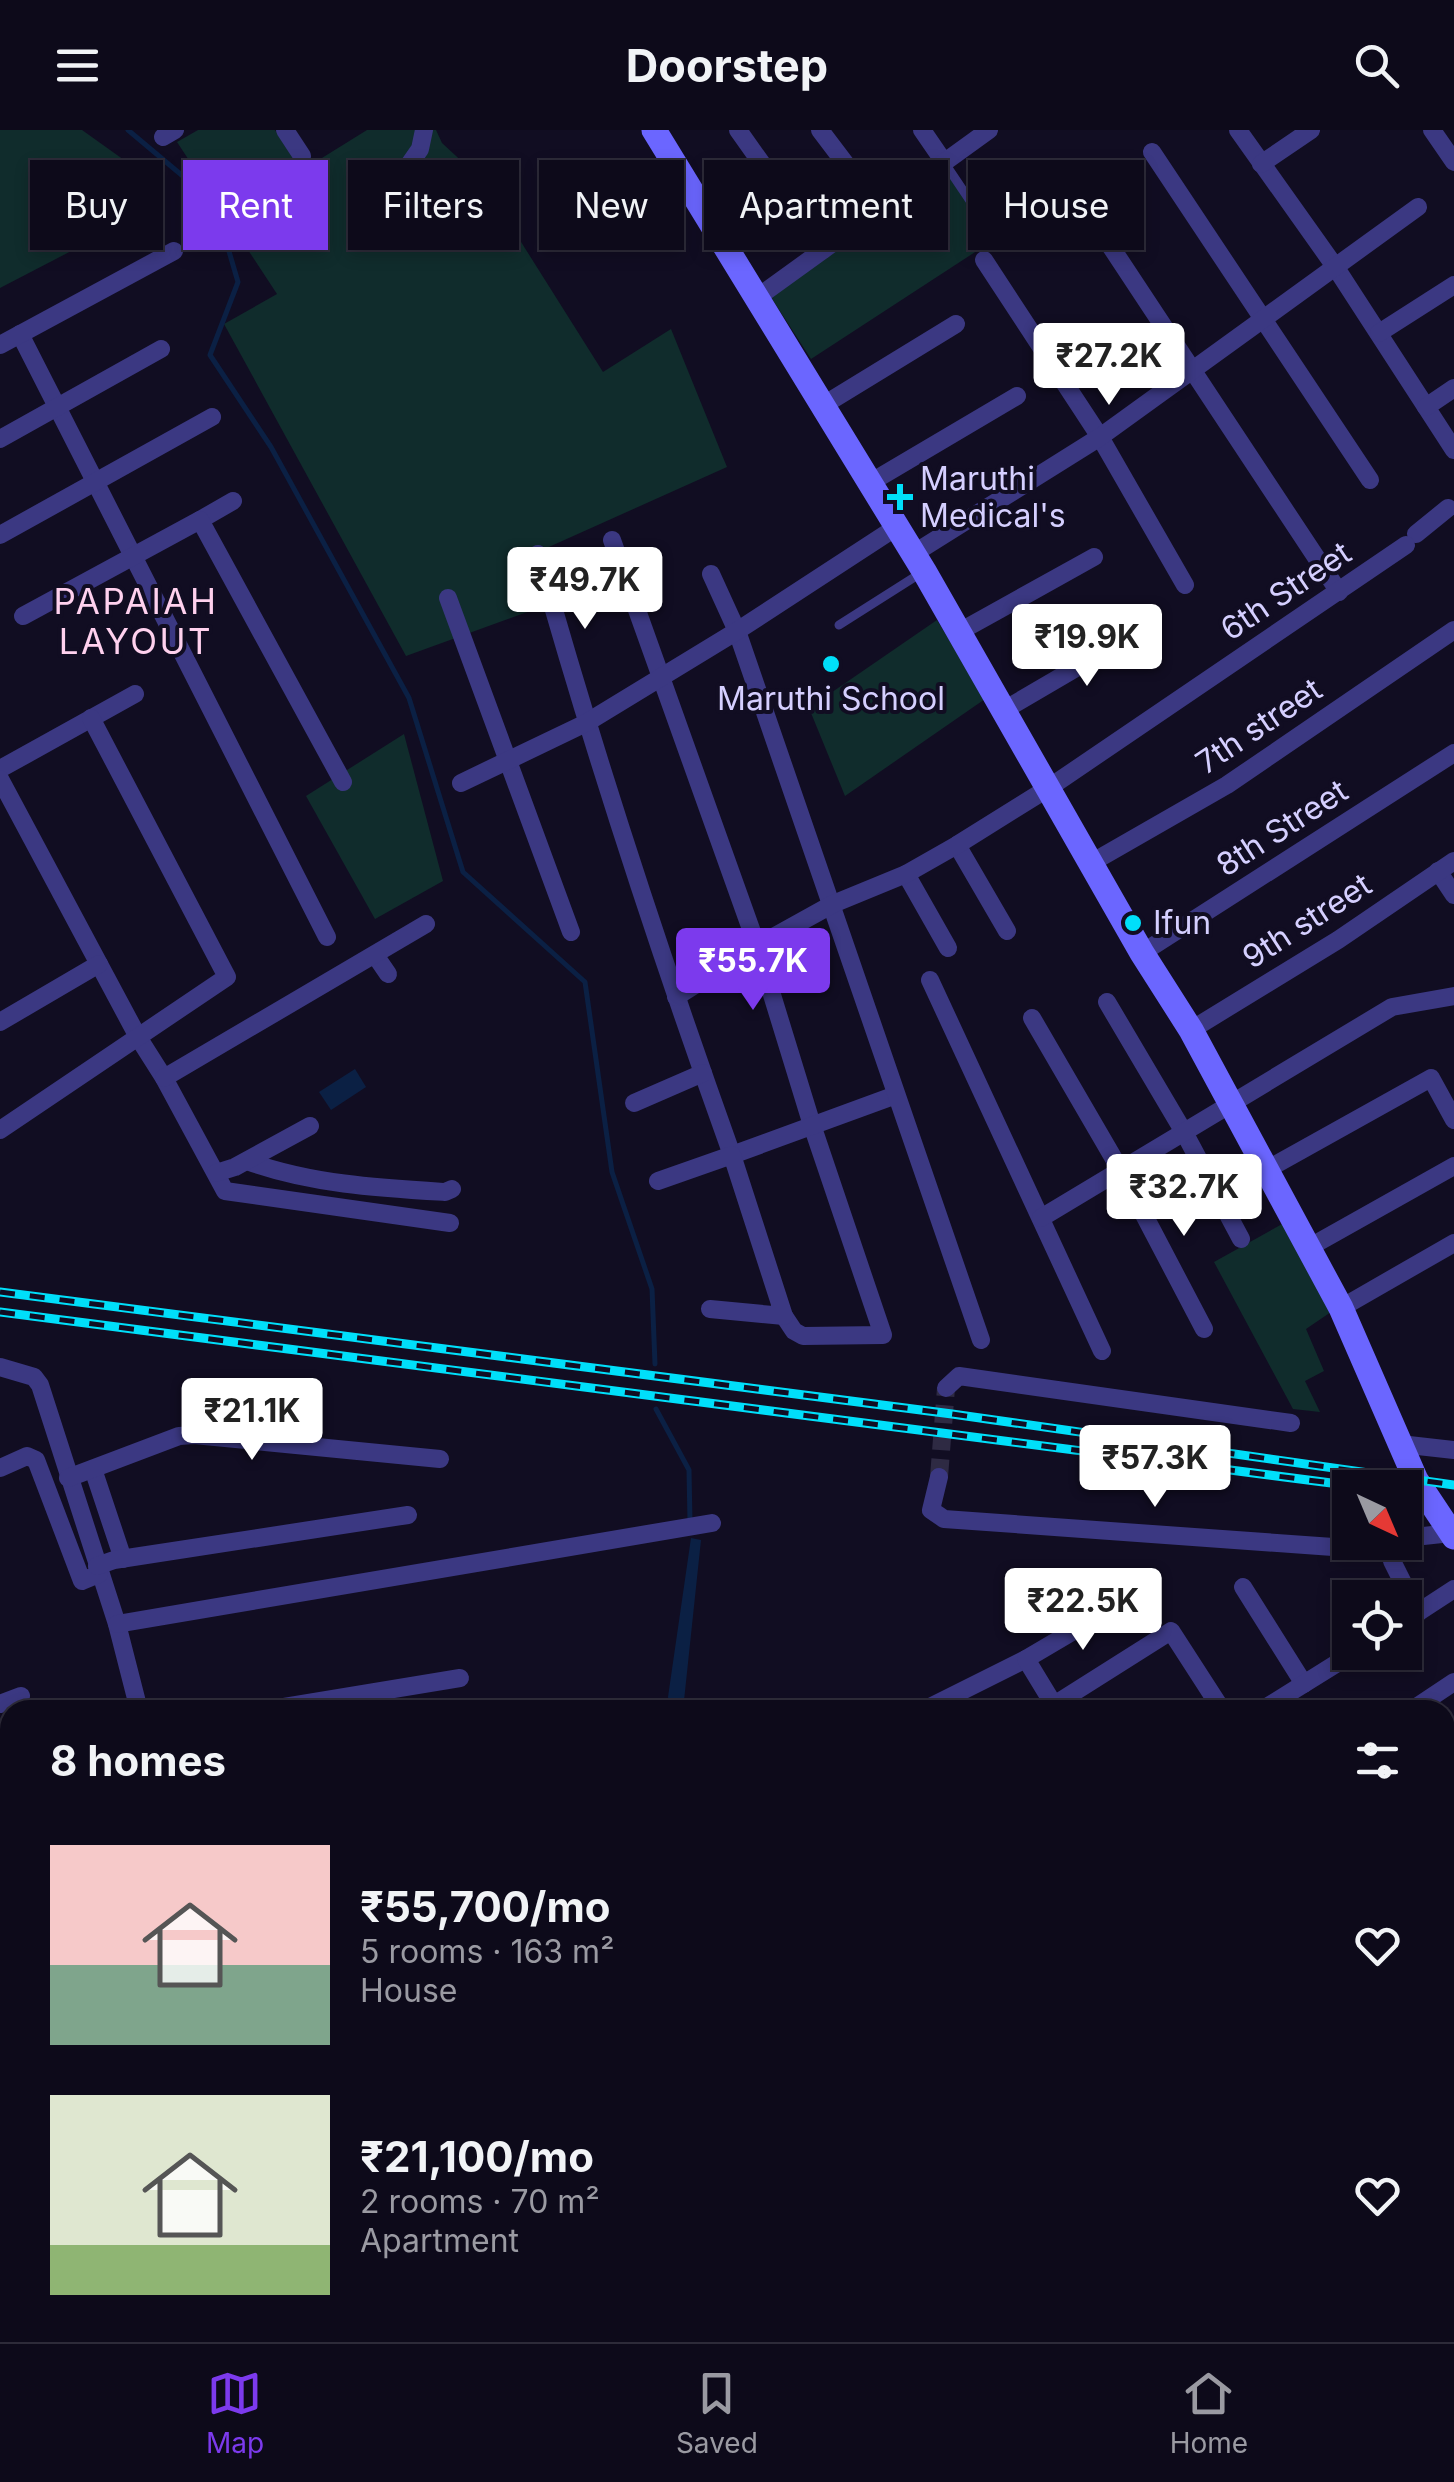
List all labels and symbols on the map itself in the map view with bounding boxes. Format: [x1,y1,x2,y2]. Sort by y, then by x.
pin: ₹27.2K [1028,323,1190,408]
place label: Maruthi Medical's [920,459,1066,535]
marker: Maruthi Medical's [889,486,911,508]
street label: 6th Street [1213,533,1358,648]
pin: ₹49.7K [504,547,666,632]
district label: PAPAIAH LAYOUT [54,580,218,662]
pin: ₹19.9K [1006,604,1168,689]
marker: Maruthi School [820,653,842,675]
street label: 7th street [1188,669,1329,782]
place label: Maruthi School [717,679,945,718]
street label: 8th Street [1209,771,1355,884]
street label: 9th street [1235,865,1378,977]
place label: Ifun [1153,903,1211,942]
marker: Ifun [1122,912,1144,934]
pin: ₹55.7K [672,928,834,1013]
pin: ₹32.7K [1103,1154,1265,1239]
pin: ₹21.1K [171,1378,333,1463]
pin: ₹57.3K [1074,1425,1236,1510]
north arrow [1332,1470,1422,1560]
pin: ₹22.5K [1002,1568,1164,1653]

